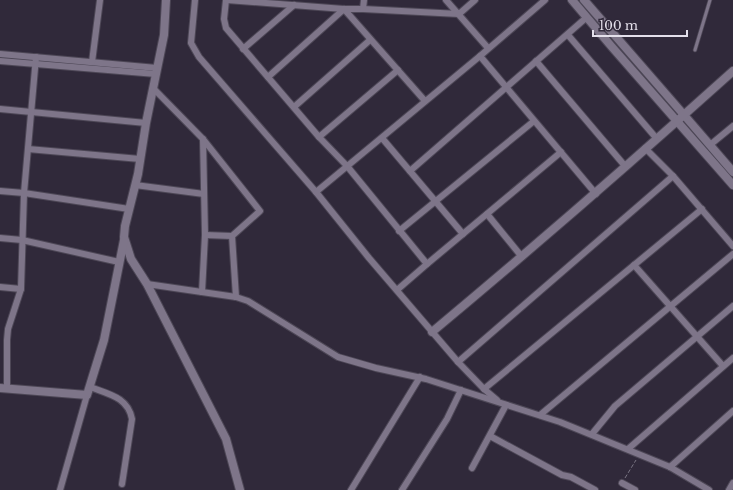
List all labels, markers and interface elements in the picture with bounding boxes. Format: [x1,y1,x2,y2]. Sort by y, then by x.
scale bar [593,12,687,38]
text: 100 m [599,18,638,33]

